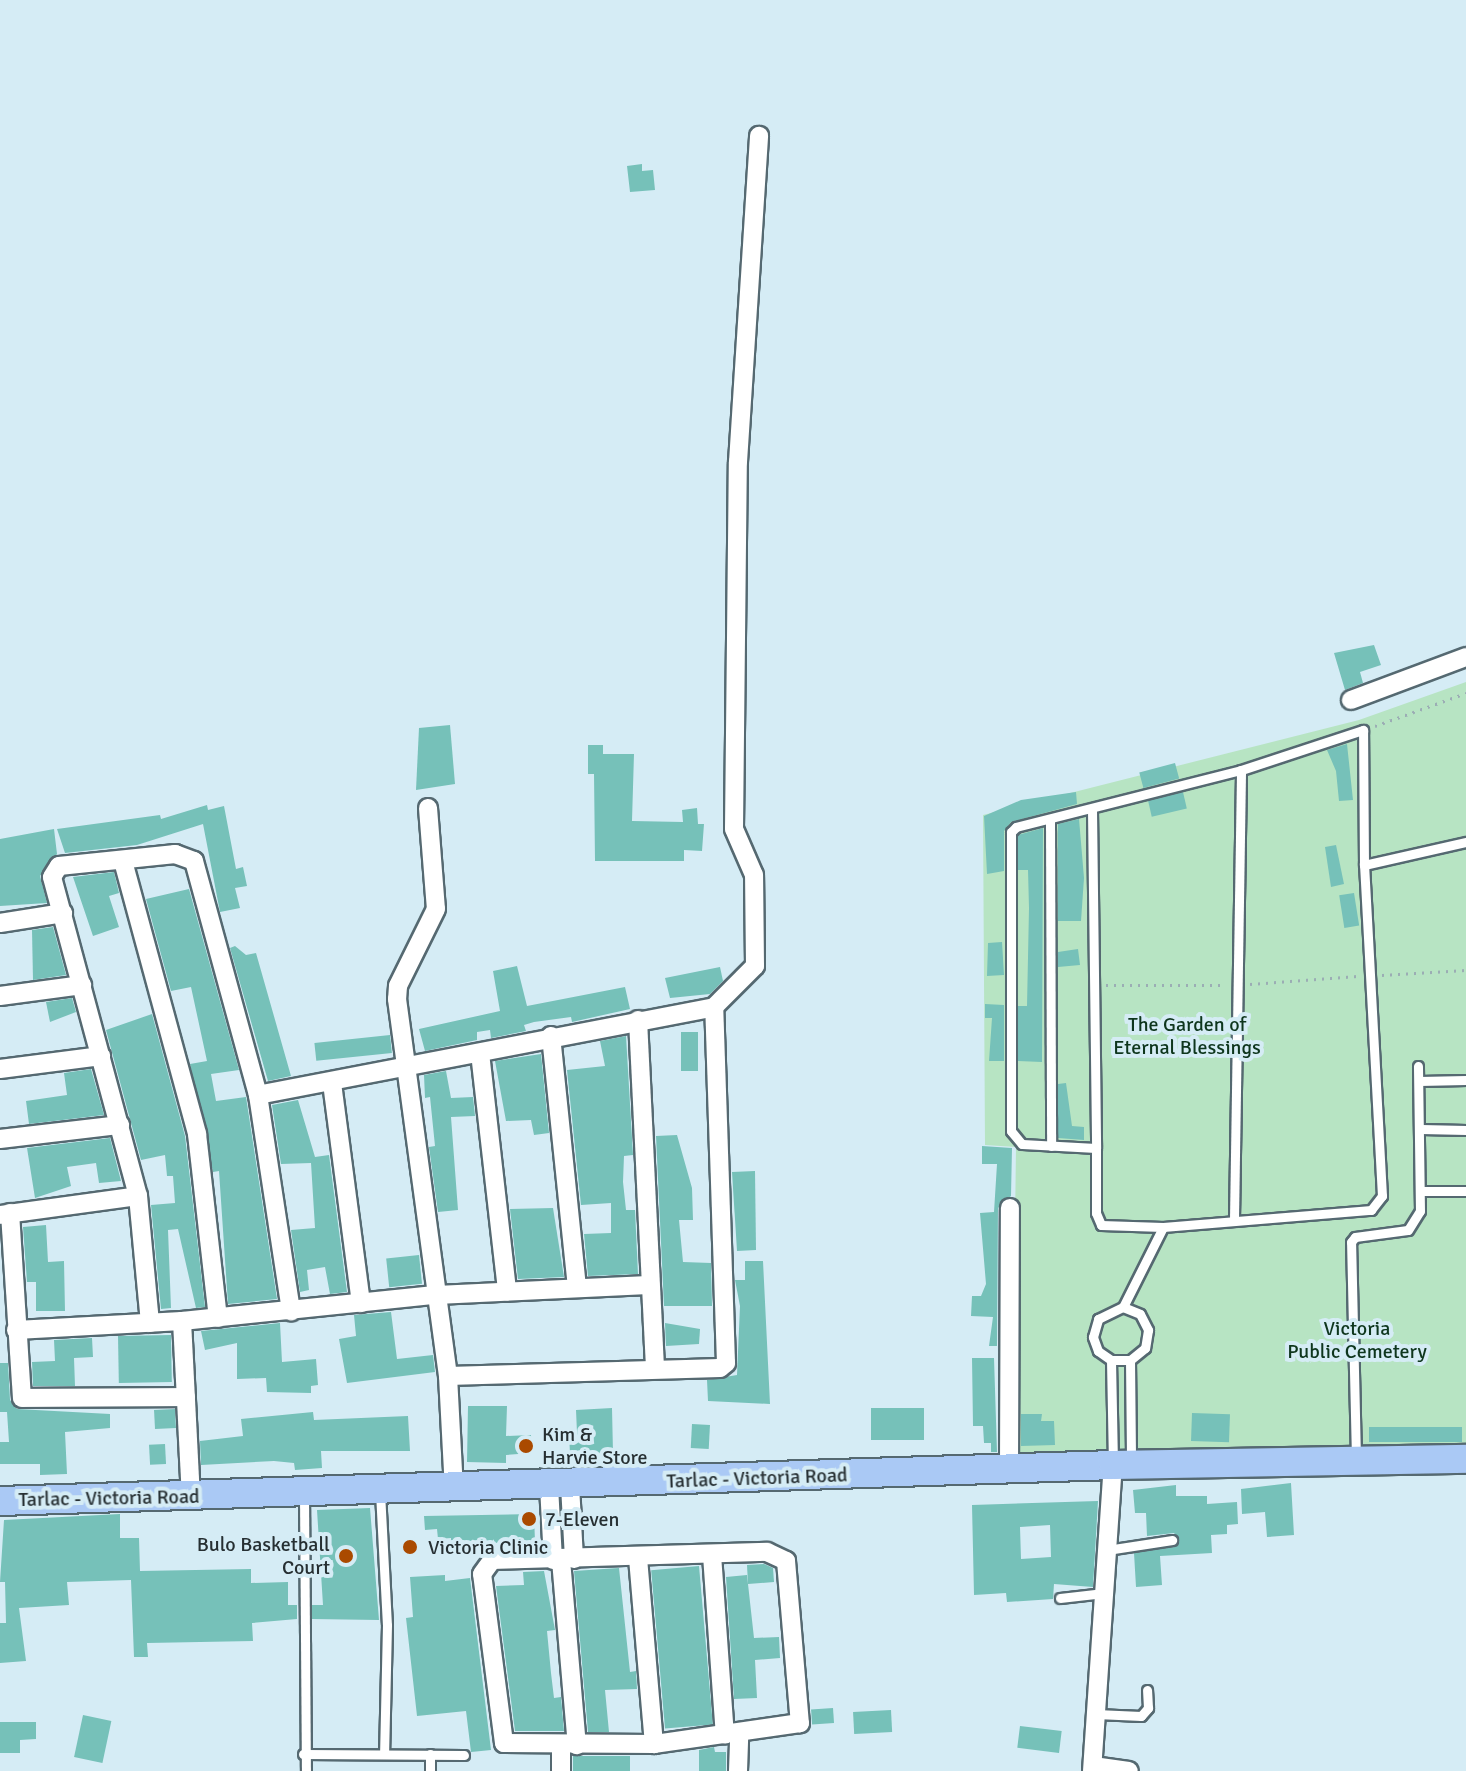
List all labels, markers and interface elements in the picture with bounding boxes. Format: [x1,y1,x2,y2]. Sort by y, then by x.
park label: The Garden of Eternal Blessings [1113,1012,1261,1059]
park label: Victoria Public Cemetery [1287,1316,1427,1363]
place label: Kim & Harvie Store [542,1422,648,1469]
marker: Kim & Harvie Store [517,1437,535,1455]
street label: Tarlac - Victoria Road [666,1463,848,1493]
street label: Tarlac - Victoria Road [18,1484,200,1512]
place label: 7-Eleven [545,1507,619,1531]
marker: 7-Eleven [520,1510,538,1528]
place label: Bulo Basketball Court [197,1532,330,1579]
place label: Victoria Clinic [428,1535,548,1559]
marker: Victoria Clinic [399,1536,421,1558]
marker: Bulo Basketball Court [337,1547,355,1565]

